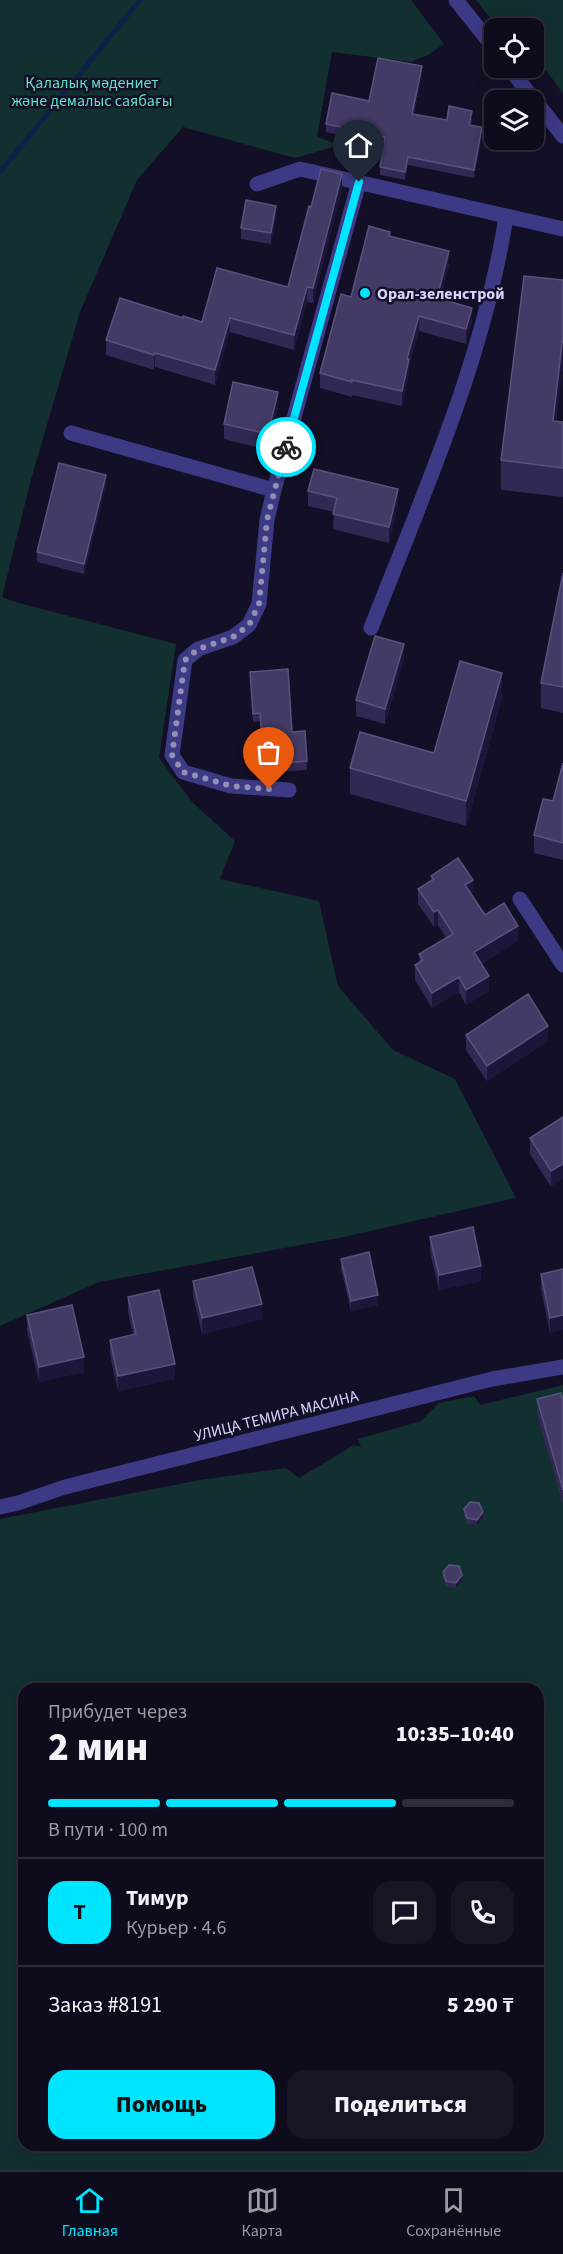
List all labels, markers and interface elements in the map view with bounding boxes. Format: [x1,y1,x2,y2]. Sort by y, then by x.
map controls [484,18,544,150]
button: locate [484,18,544,78]
park label: Қалалық мәдениет және демалыс саябағы [11,72,173,112]
button: layers [484,90,544,150]
pin [333,120,384,182]
icon: home [342,129,375,162]
place label: Орал-зеленстрой [377,283,505,305]
marker: Орал-зеленстрой [358,286,372,300]
courier [256,417,316,477]
icon: bike [270,431,303,464]
pin [243,727,294,789]
icon: bag [252,736,285,769]
street label: УЛИЦА ТЕМИРА МАСИНА [192,1385,361,1447]
text: Прибудет через [48,1698,187,1726]
text: 10:35–10:40 [396,1718,514,1750]
text: 2 мин [48,1720,148,1776]
text: В пути · 100 m [48,1816,168,1844]
button: chat [373,1881,436,1944]
button: phone [451,1881,514,1944]
text: Тимур [126,1882,189,1914]
text: Т [73,1896,86,1928]
text: Курьер · 4.6 [126,1914,226,1942]
text: Заказ #8191 [48,1989,162,2021]
text: 5 290 ₸ [447,1989,514,2021]
button: Помощь [48,2070,275,2139]
button: Поделиться [287,2070,514,2139]
tab: Главная [62,2184,118,2242]
tab: Карта [242,2184,283,2242]
tab: Сохранённые [406,2184,501,2242]

